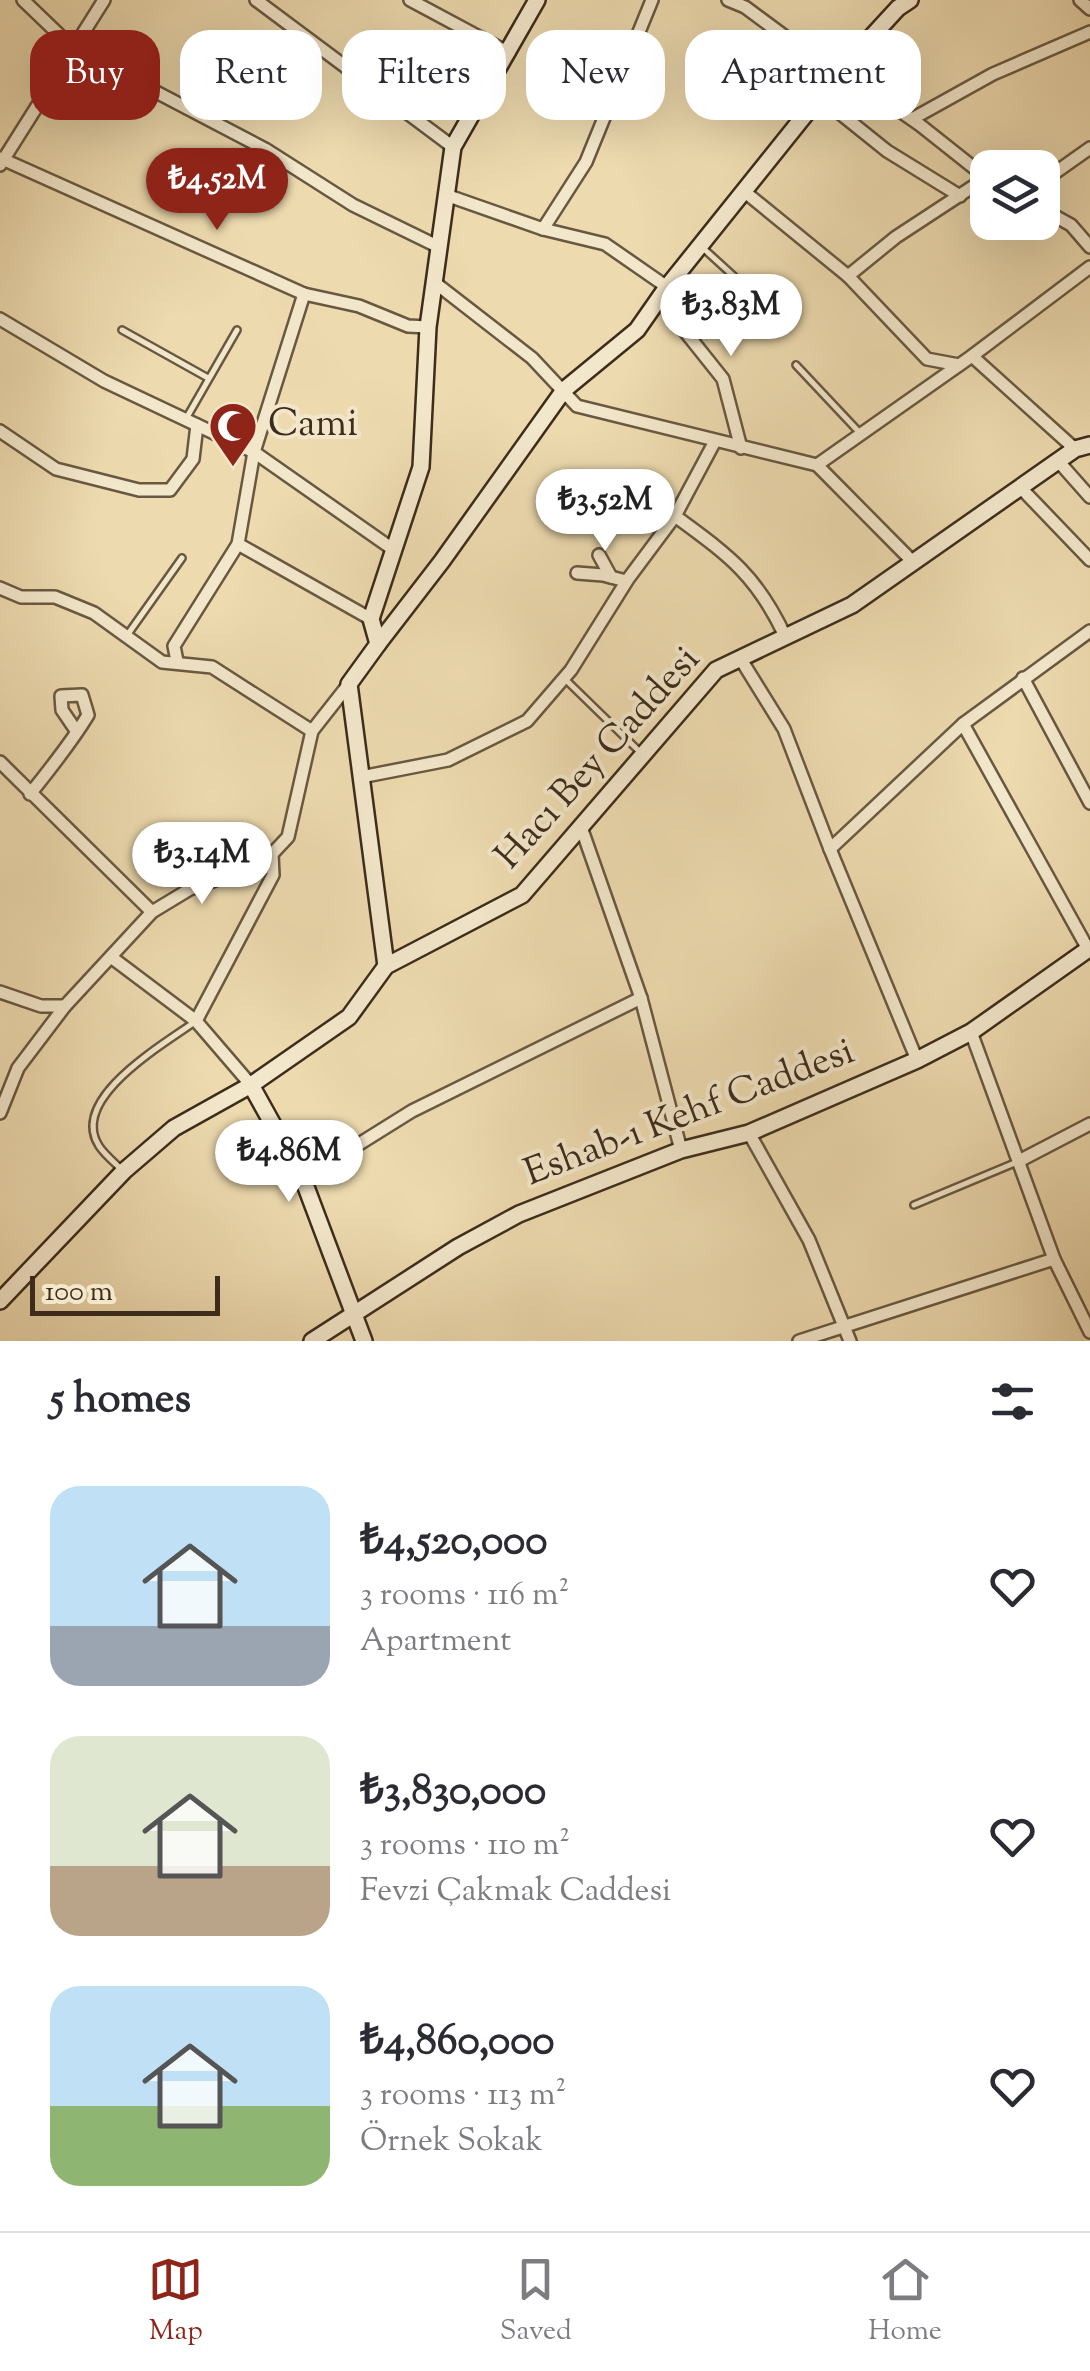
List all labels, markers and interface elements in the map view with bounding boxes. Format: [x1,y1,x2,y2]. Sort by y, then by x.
chip: Buy [30,30,160,120]
chip: Rent [180,30,322,120]
chip: Filters [342,30,506,120]
chip: New [526,30,665,120]
chip: Apartment [685,30,921,120]
pin: ₺4.52M [136,148,298,233]
map controls [970,150,1060,240]
button: layers [970,150,1060,240]
text: ₺4.52M [168,157,266,203]
pin: ₺3.83M [650,274,812,359]
text: ₺3.83M [682,283,780,329]
place label: Cami [268,399,358,453]
mosque icon: Cami [207,400,259,468]
pin: ₺3.52M [524,469,686,554]
text: ₺3.52M [558,478,652,524]
street label: Hacı Bey Caddesi [484,635,714,883]
pin: ₺3.14M [121,822,283,907]
text: ₺3.14M [154,831,250,877]
street label: Eshab-ı Kehf Caddesi [517,1026,863,1202]
pin: ₺4.86M [208,1120,370,1205]
text: ₺4.86M [237,1129,341,1175]
scale bar [30,1271,220,1316]
text: 100 m [45,1273,113,1313]
text: 5 homes [50,1371,191,1431]
icon: filters [985,1374,1040,1429]
text: ₺4,520,000 [360,1513,548,1573]
icon: home [130,1526,250,1646]
icon: heart [985,1559,1040,1614]
text: 3 rooms · 116 m² [360,1573,569,1619]
text: Apartment [360,1619,511,1665]
text: ₺3,830,000 [360,1763,546,1823]
icon: home [130,1776,250,1896]
icon: heart [985,1809,1040,1864]
text: 3 rooms · 110 m² [360,1823,570,1869]
text: Fevzi Çakmak Caddesi [360,1869,671,1915]
text: ₺4,860,000 [360,2013,555,2073]
icon: home [130,2026,250,2146]
icon: heart [985,2059,1040,2114]
text: 3 rooms · 113 m² [360,2073,566,2119]
text: Örnek Sokak [360,2119,543,2165]
tab: Map [148,2252,203,2352]
tab: Saved [500,2252,572,2352]
tab: Home [868,2252,942,2352]

